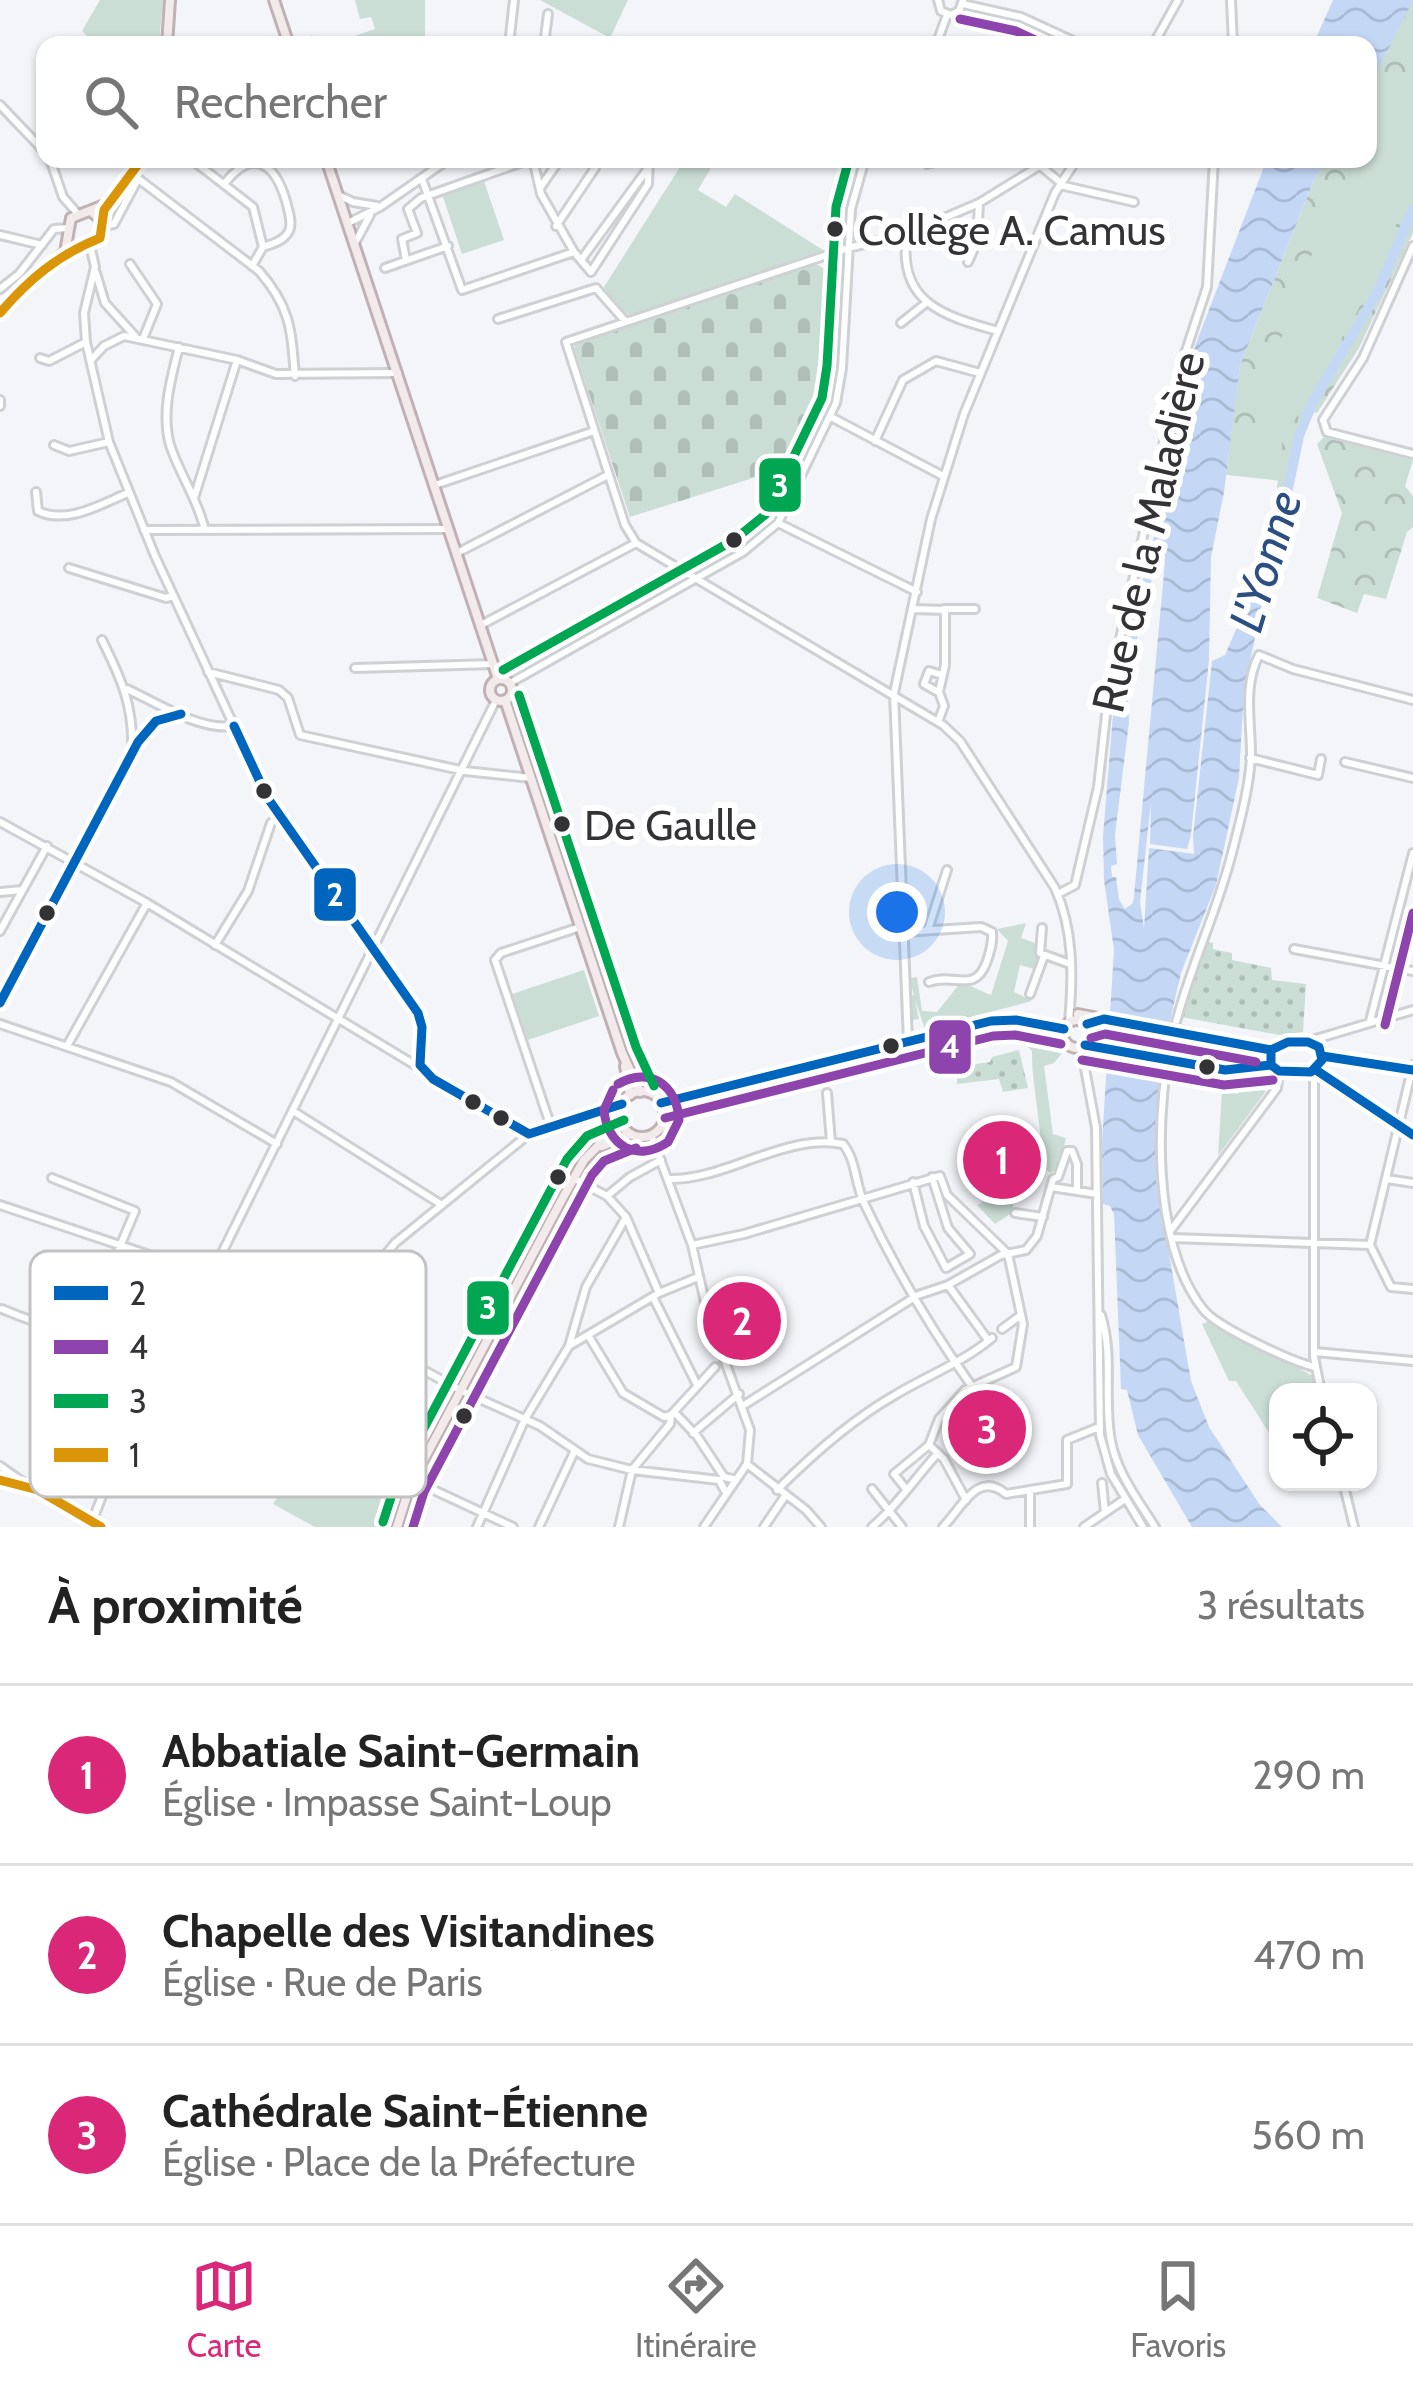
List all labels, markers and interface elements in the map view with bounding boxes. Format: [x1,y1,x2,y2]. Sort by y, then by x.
search box [36,36,1377,168]
icon: search [78,69,144,135]
text: Rechercher [174,75,387,129]
place label: Collège A. Camus [858,204,1166,256]
marker: Collège A. Camus [824,218,846,240]
street label: Rue de la Maladière [1080,347,1216,717]
line badge: 3 [757,456,803,514]
text: 3 [771,465,789,505]
water label: L'Yonne [1216,484,1314,638]
unlabelled marker [723,529,745,551]
unlabelled marker [253,780,275,802]
place label: De Gaulle [584,799,757,851]
marker: De Gaulle [551,813,573,835]
line badge: 2 [312,866,358,923]
text: 2 [326,874,344,914]
your location [867,882,927,942]
unlabelled marker [36,902,58,924]
line badge: 4 [927,1018,973,1076]
text: 4 [940,1026,960,1066]
unlabelled marker [880,1035,902,1057]
unlabelled marker [1196,1056,1218,1078]
unlabelled marker [462,1091,484,1113]
unlabelled marker [490,1107,512,1129]
pin: 1 [963,1115,1041,1205]
unlabelled marker [547,1166,569,1188]
legend [30,1251,426,1497]
text: 2 [129,1273,146,1313]
pin: 2 [703,1276,781,1366]
line badge: 3 [465,1279,511,1337]
text: 3 [479,1287,497,1327]
text: 4 [129,1327,148,1367]
text: 3 [129,1381,147,1421]
map controls [1269,1383,1377,1491]
button: locate [1269,1383,1377,1491]
pin: 3 [948,1384,1026,1474]
unlabelled marker [453,1405,475,1427]
text: 1 [129,1435,140,1475]
text: À proximité [48,1574,303,1636]
text: 3 résultats [1197,1581,1365,1629]
text: Abbatiale Saint-Germain [162,1724,640,1778]
text: 1 [80,1751,94,1799]
text: 290 m [1252,1751,1365,1799]
text: Église · Impasse Saint-Loup [162,1778,612,1826]
text: Chapelle des Visitandines [162,1904,655,1958]
text: 2 [77,1931,97,1979]
text: 470 m [1253,1931,1365,1979]
text: Église · Rue de Paris [162,1958,483,2006]
text: Cathédrale Saint-Étienne [162,2084,648,2138]
text: 3 [76,2111,98,2159]
text: 560 m [1252,2111,1365,2159]
text: Église · Place de la Préfecture [162,2138,636,2186]
tab: Carte [187,2253,261,2365]
tab: Itinéraire [635,2253,757,2365]
tab: Favoris [1130,2253,1226,2365]

